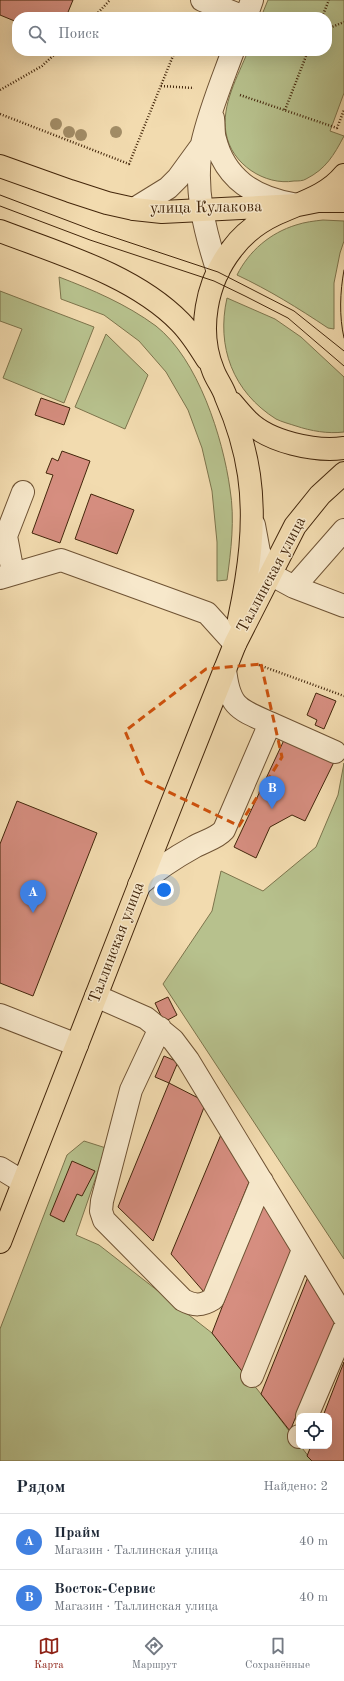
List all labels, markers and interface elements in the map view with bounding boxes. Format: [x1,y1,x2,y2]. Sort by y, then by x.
search box [12,12,332,56]
icon: search [26,23,48,45]
text: Поиск [58,27,99,42]
street label: улица Кулакова [150,199,262,217]
street label: Таллинская улица [235,514,309,636]
pin: B [259,776,285,809]
pin: A [20,880,46,913]
street label: Таллинская улица [86,880,148,1006]
your location [154,880,174,900]
map controls [296,1413,332,1449]
button: locate [296,1413,332,1449]
text: Рядом [16,1479,65,1496]
text: Найдено: 2 [264,1480,328,1493]
text: Прайм [54,1526,100,1541]
text: A [24,1535,34,1548]
text: 40 m [299,1535,328,1548]
text: Магазин · Таллинская улица [54,1544,218,1557]
text: Восток-Сервис [54,1582,156,1597]
text: B [24,1591,34,1604]
text: 40 m [299,1591,328,1604]
text: Магазин · Таллинская улица [54,1600,218,1613]
tab: Карта [34,1635,64,1673]
tab: Маршрут [132,1635,177,1673]
tab: Сохранённые [245,1635,310,1673]

